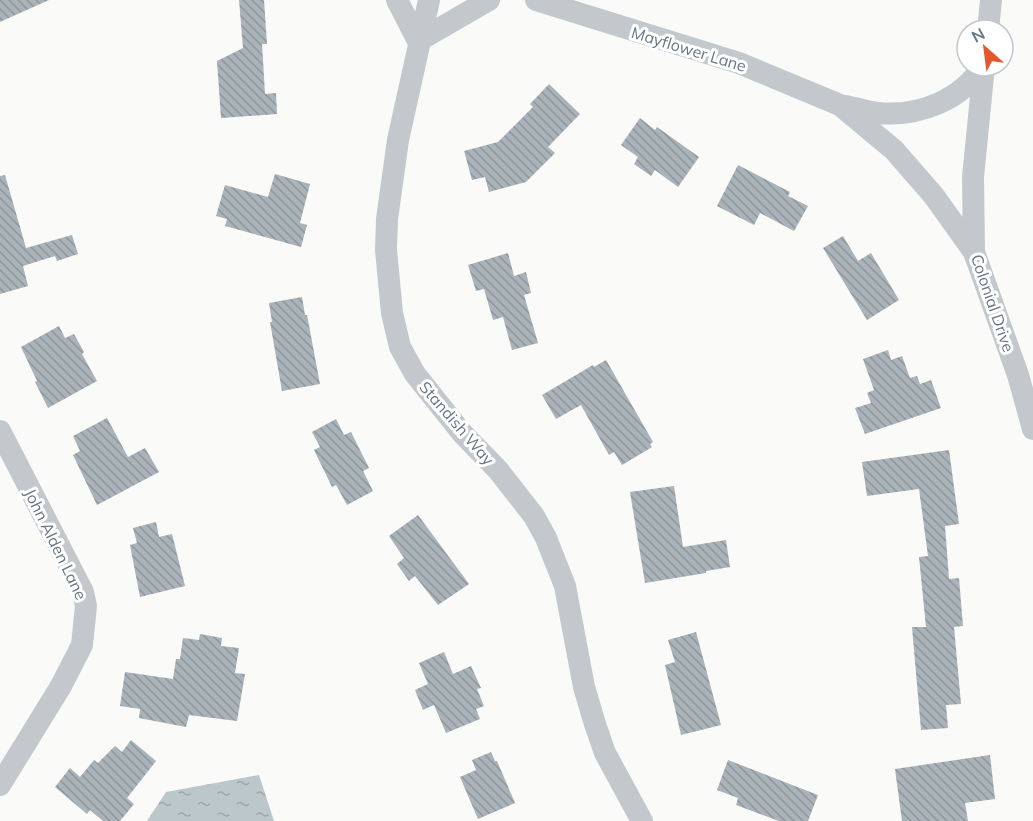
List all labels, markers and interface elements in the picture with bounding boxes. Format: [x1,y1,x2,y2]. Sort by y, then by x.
north arrow [955,18,1015,78]
street label: Mayflower Lane [629,22,749,76]
text: N [968,23,988,46]
street label: Colonial Drive [967,252,1019,354]
street label: Standish Way [415,377,499,469]
street label: John Alden Lane [20,485,92,603]

